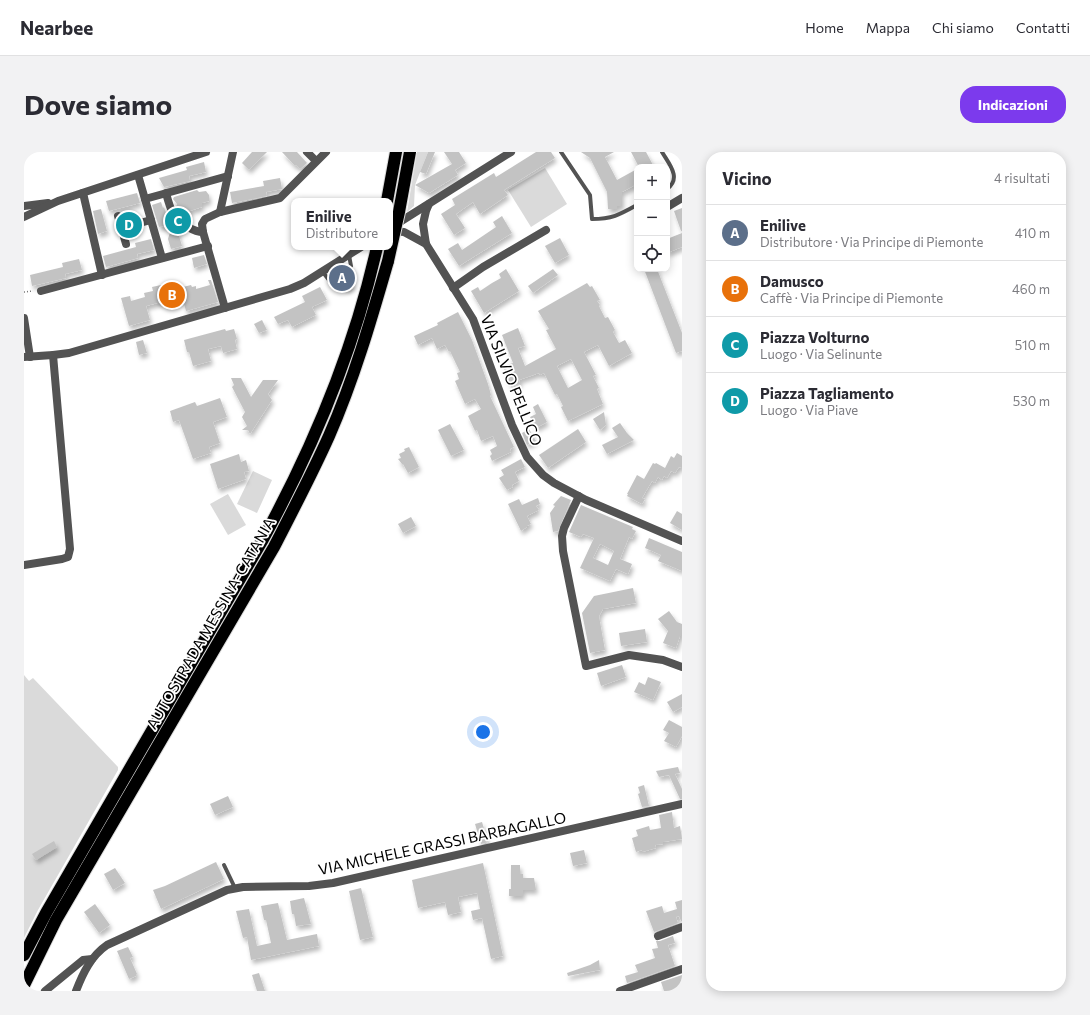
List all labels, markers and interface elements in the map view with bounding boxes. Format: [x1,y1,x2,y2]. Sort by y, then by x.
text: Nearbee [20,16,93,39]
text: Home [805,19,844,36]
text: Mappa [866,19,910,36]
text: Chi siamo [932,19,994,36]
text: Contatti [1016,19,1070,36]
button: Indicazioni [960,86,1066,123]
text: Dove siamo [24,87,172,121]
map controls [634,164,670,272]
button: + [634,164,670,200]
text: Vicino [722,168,772,189]
text: 4 risultati [994,170,1050,186]
popup [291,198,393,250]
button: − [634,200,670,236]
pin: C [165,206,191,236]
text: Enilive [306,207,352,225]
pin: D [116,210,142,240]
text: Enilive [760,216,806,234]
text: Distributore [306,225,378,241]
text: A [730,225,740,241]
text: 410 m [1015,225,1050,241]
text: Distributore · Via Principe di Piemonte [760,234,983,250]
button: locate [634,236,670,272]
pin: A [329,263,355,293]
text: Damusco [760,272,824,290]
pin: B [159,280,185,310]
text: B [731,281,739,297]
text: 460 m [1012,281,1050,297]
text: Caffè · Via Principe di Piemonte [760,290,943,306]
street label: VIA SILVIO PELLICO [477,312,547,448]
text: Piazza Volturno [760,328,869,346]
text: C [731,337,739,353]
text: 510 m [1015,337,1050,353]
text: Luogo · Via Selinunte [760,346,882,362]
text: Piazza Tagliamento [760,384,894,402]
text: D [730,393,740,409]
text: 530 m [1013,393,1050,409]
text: Luogo · Via Piave [760,402,858,418]
street label: AUTOSTRADA MESSINA-CATANIA [142,514,278,732]
your location [473,722,493,742]
street label: VIA MICHELE GRASSI BARBAGALLO [316,808,568,878]

